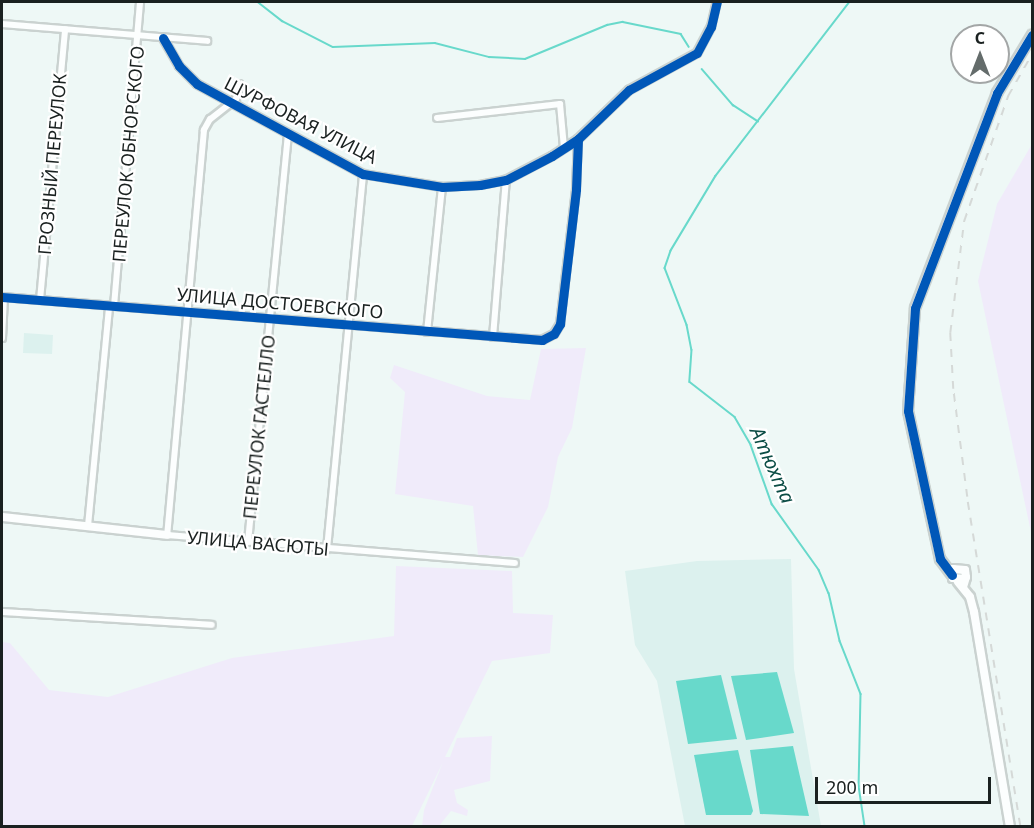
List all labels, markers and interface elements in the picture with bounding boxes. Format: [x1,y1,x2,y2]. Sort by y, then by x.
north arrow [950,24,1010,84]
text: С [975,27,985,49]
street label: ПЕРЕУЛОК ОБНОРСКОГО [108,45,148,263]
street label: ГРОЗНЫЙ ПЕРЕУЛОК [33,72,71,256]
street label: ШУРФОВАЯ УЛИЦА [221,72,381,168]
street label: УЛИЦА ДОСТОЕВСКОГО [176,283,384,323]
street label: ПЕРЕУЛОК ГАСТЕЛЛО [239,334,279,520]
water label: Атюхта [745,423,801,507]
street label: УЛИЦА ВАСЮТЫ [186,526,330,560]
scale bar [818,765,994,803]
text: 200 m [826,775,878,799]

